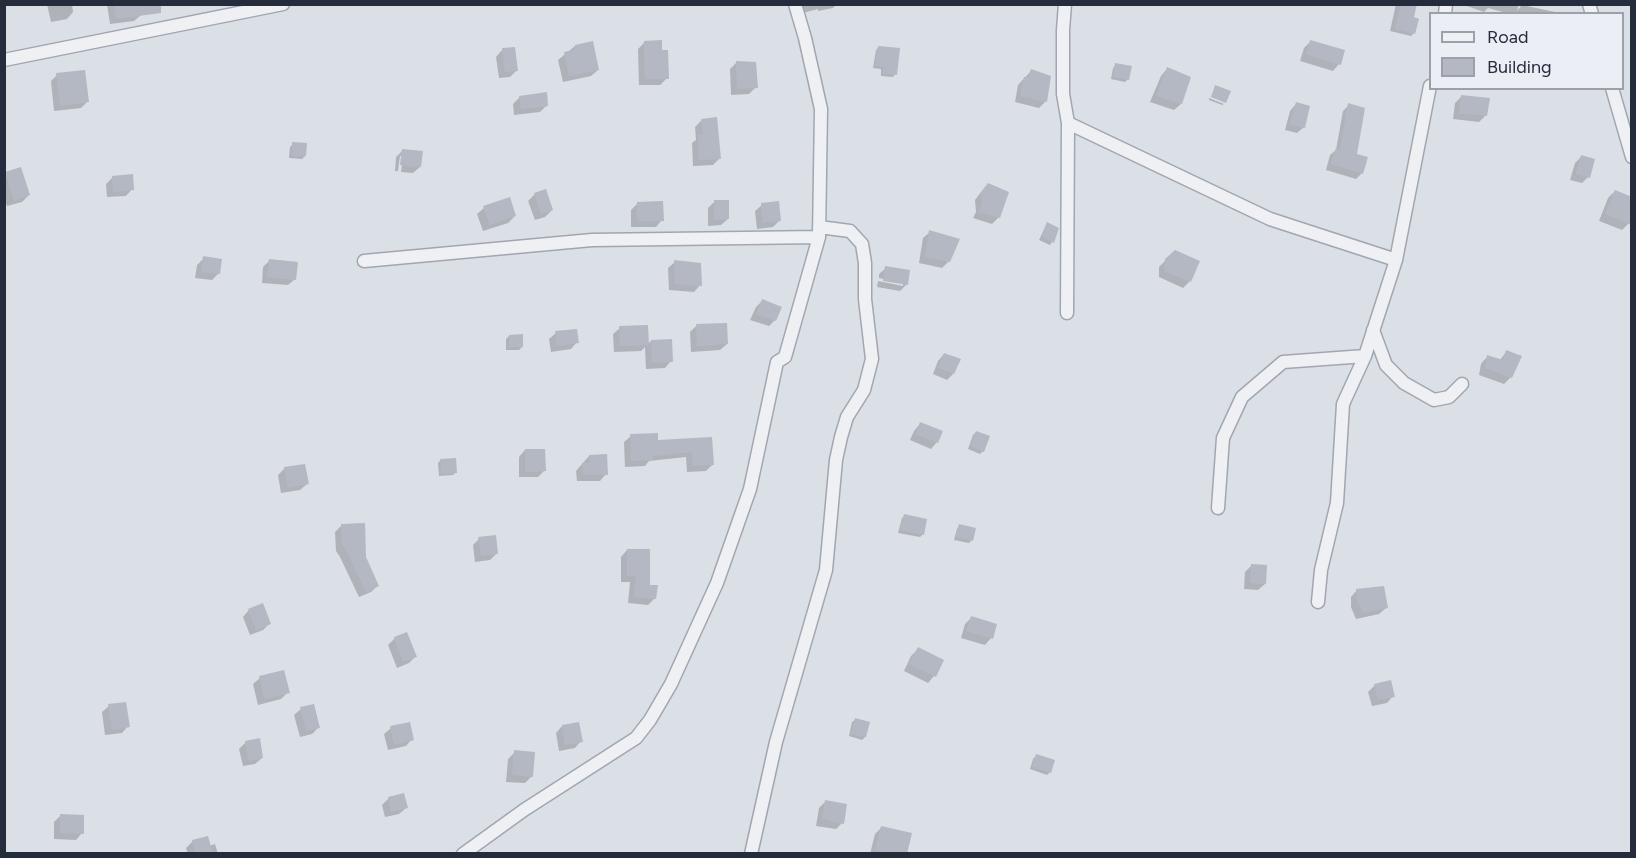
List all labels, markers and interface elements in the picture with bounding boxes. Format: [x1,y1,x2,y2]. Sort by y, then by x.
legend [1429,12,1624,90]
text: Road [1487,26,1528,48]
text: Building [1487,56,1552,78]

